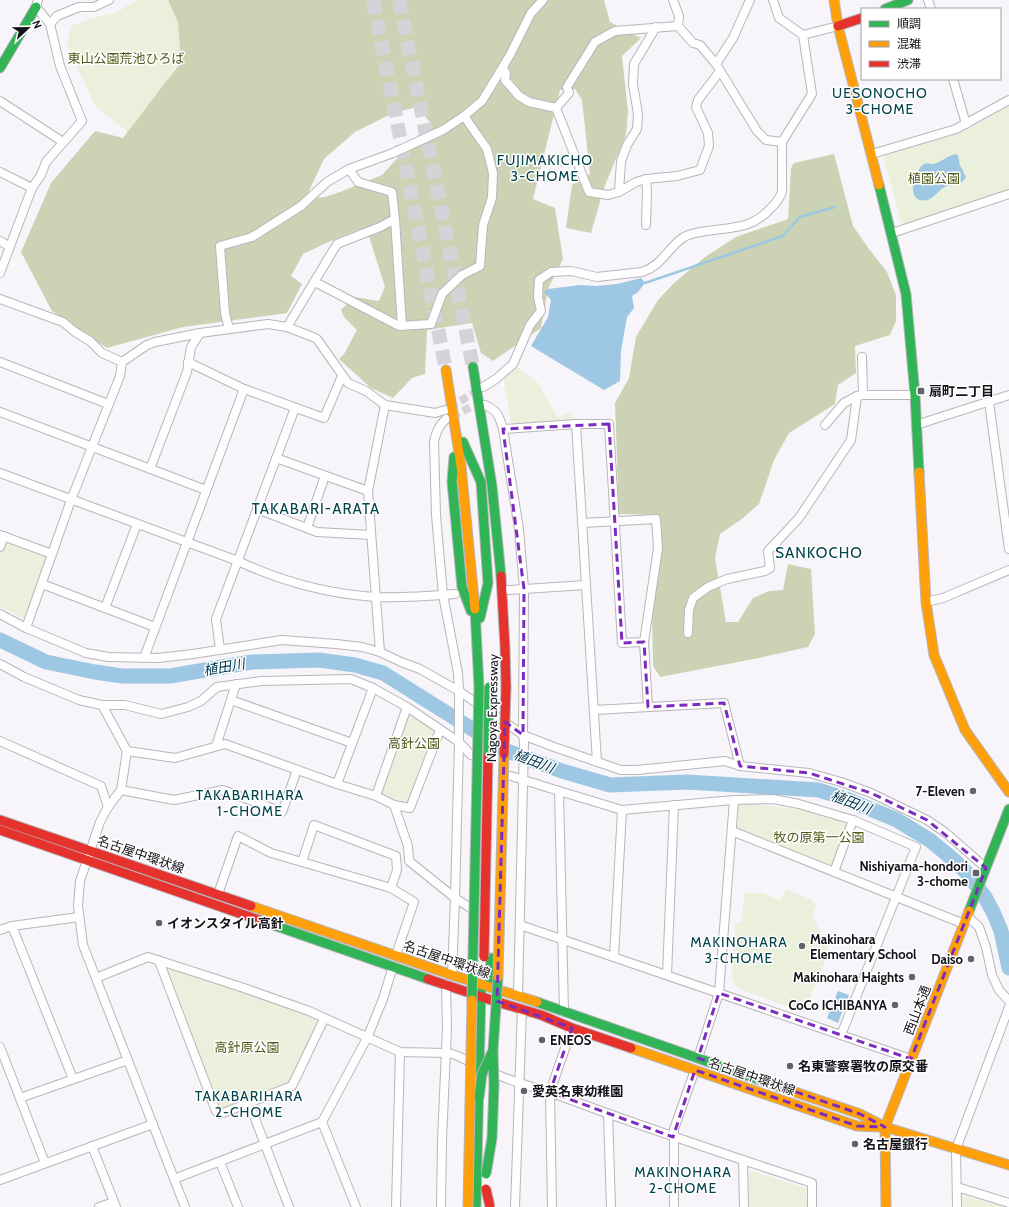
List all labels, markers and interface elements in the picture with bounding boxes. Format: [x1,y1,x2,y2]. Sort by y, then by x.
north arrow [8,8,48,48]
legend [861,8,1001,80]
text: 順調 [897,16,921,31]
text: N [29,18,45,30]
text: 混雑 [897,36,921,51]
park label: 東山公園荒池ひろば [67,50,185,66]
text: 渋滞 [897,56,921,71]
district label: UESONOCHO 3-CHOME [832,84,928,118]
district label: FUJIMAKICHO 3-CHOME [497,151,593,185]
park label: 植園公園 [908,170,960,186]
place label: 扇町二丁目 [929,383,994,399]
marker: 扇町二丁目 [916,386,926,396]
district label: TAKABARI-ARATA [252,500,380,518]
district label: SANKOCHO [775,544,863,562]
street label: Nagoya Expressway [483,653,501,762]
water label: 植田川 [202,654,248,680]
park label: 高針公園 [388,735,440,751]
water label: 植田川 [511,745,559,778]
place label: 7-Eleven [916,783,965,799]
district label: TAKABARIHARA 1-CHOME [196,786,304,820]
water label: 植田川 [828,786,876,819]
marker: 7-Eleven [968,786,978,796]
park label: 牧の原第一公園 [773,829,865,845]
street label: 名古屋中環状線 [95,832,187,876]
place label: Nishiyama-hondori 3-chome [859,858,968,889]
marker: Nishiyama-hondori 3-chome [971,868,981,878]
place label: イオンスタイル高針 [167,915,284,931]
marker: イオンスタイル高針 [154,918,164,928]
place label: Makinohara Elementary School [810,931,917,962]
district label: MAKINOHARA 3-CHOME [690,933,788,967]
street label: 名古屋中環状線 [401,937,493,981]
marker: Makinohara Elementary School [797,941,807,951]
place label: Daiso [931,951,964,967]
marker: Daiso [966,954,976,964]
place label: Makinohara Haights [793,969,904,985]
marker: Makinohara Haights [907,972,917,982]
street label: 西山本通 [900,983,934,1037]
place label: CoCo ICHIBANYA [788,997,888,1013]
marker: CoCo ICHIBANYA [890,1000,900,1010]
place label: ENEOS [550,1032,592,1048]
marker: ENEOS [537,1035,547,1045]
park label: 高針原公園 [214,1039,280,1055]
street label: 名古屋中環状線 [706,1054,798,1098]
place label: 名東警察署牧の原交番 [798,1058,928,1074]
marker: 名東警察署牧の原交番 [785,1061,795,1071]
place label: 愛英名東幼稚園 [532,1083,623,1099]
marker: 愛英名東幼稚園 [519,1086,529,1096]
district label: TAKABARIHARA 2-CHOME [195,1087,303,1121]
place label: 名古屋銀行 [863,1136,928,1152]
marker: 名古屋銀行 [850,1139,860,1149]
district label: MAKINOHARA 2-CHOME [634,1163,732,1197]

